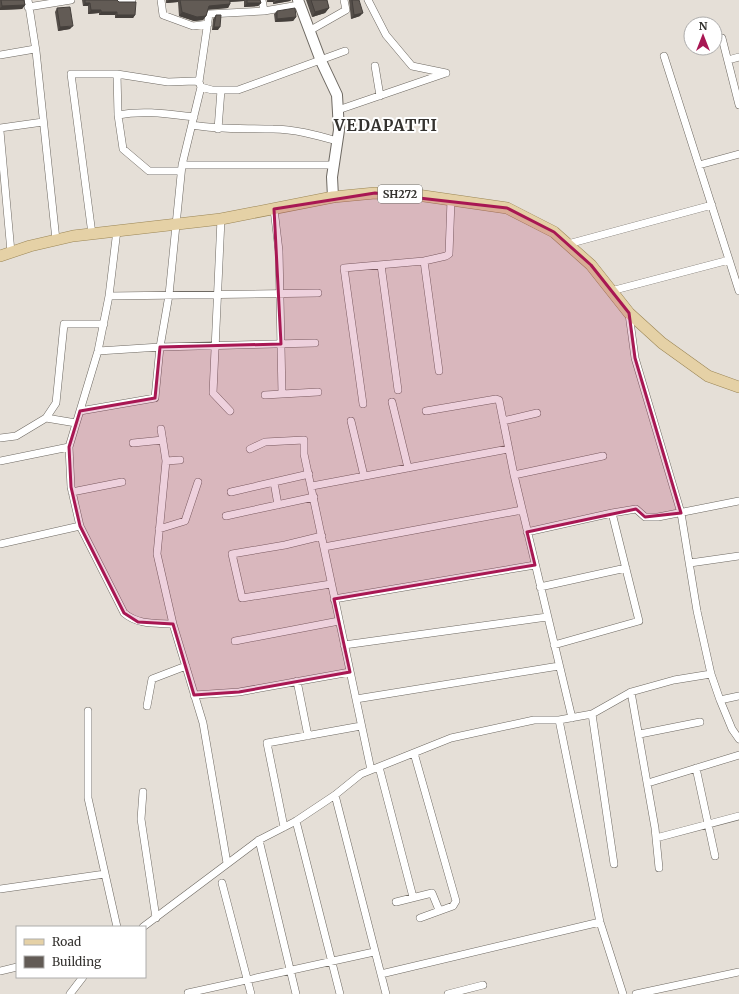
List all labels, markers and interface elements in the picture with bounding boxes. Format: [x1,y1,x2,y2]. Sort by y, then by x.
north arrow [683,16,723,56]
text: N [699,19,708,33]
district label: VEDAPATTI [333,115,438,135]
road number: SH272 [378,185,422,203]
legend [16,926,146,978]
text: Road [52,934,81,949]
text: Building [52,954,102,969]

